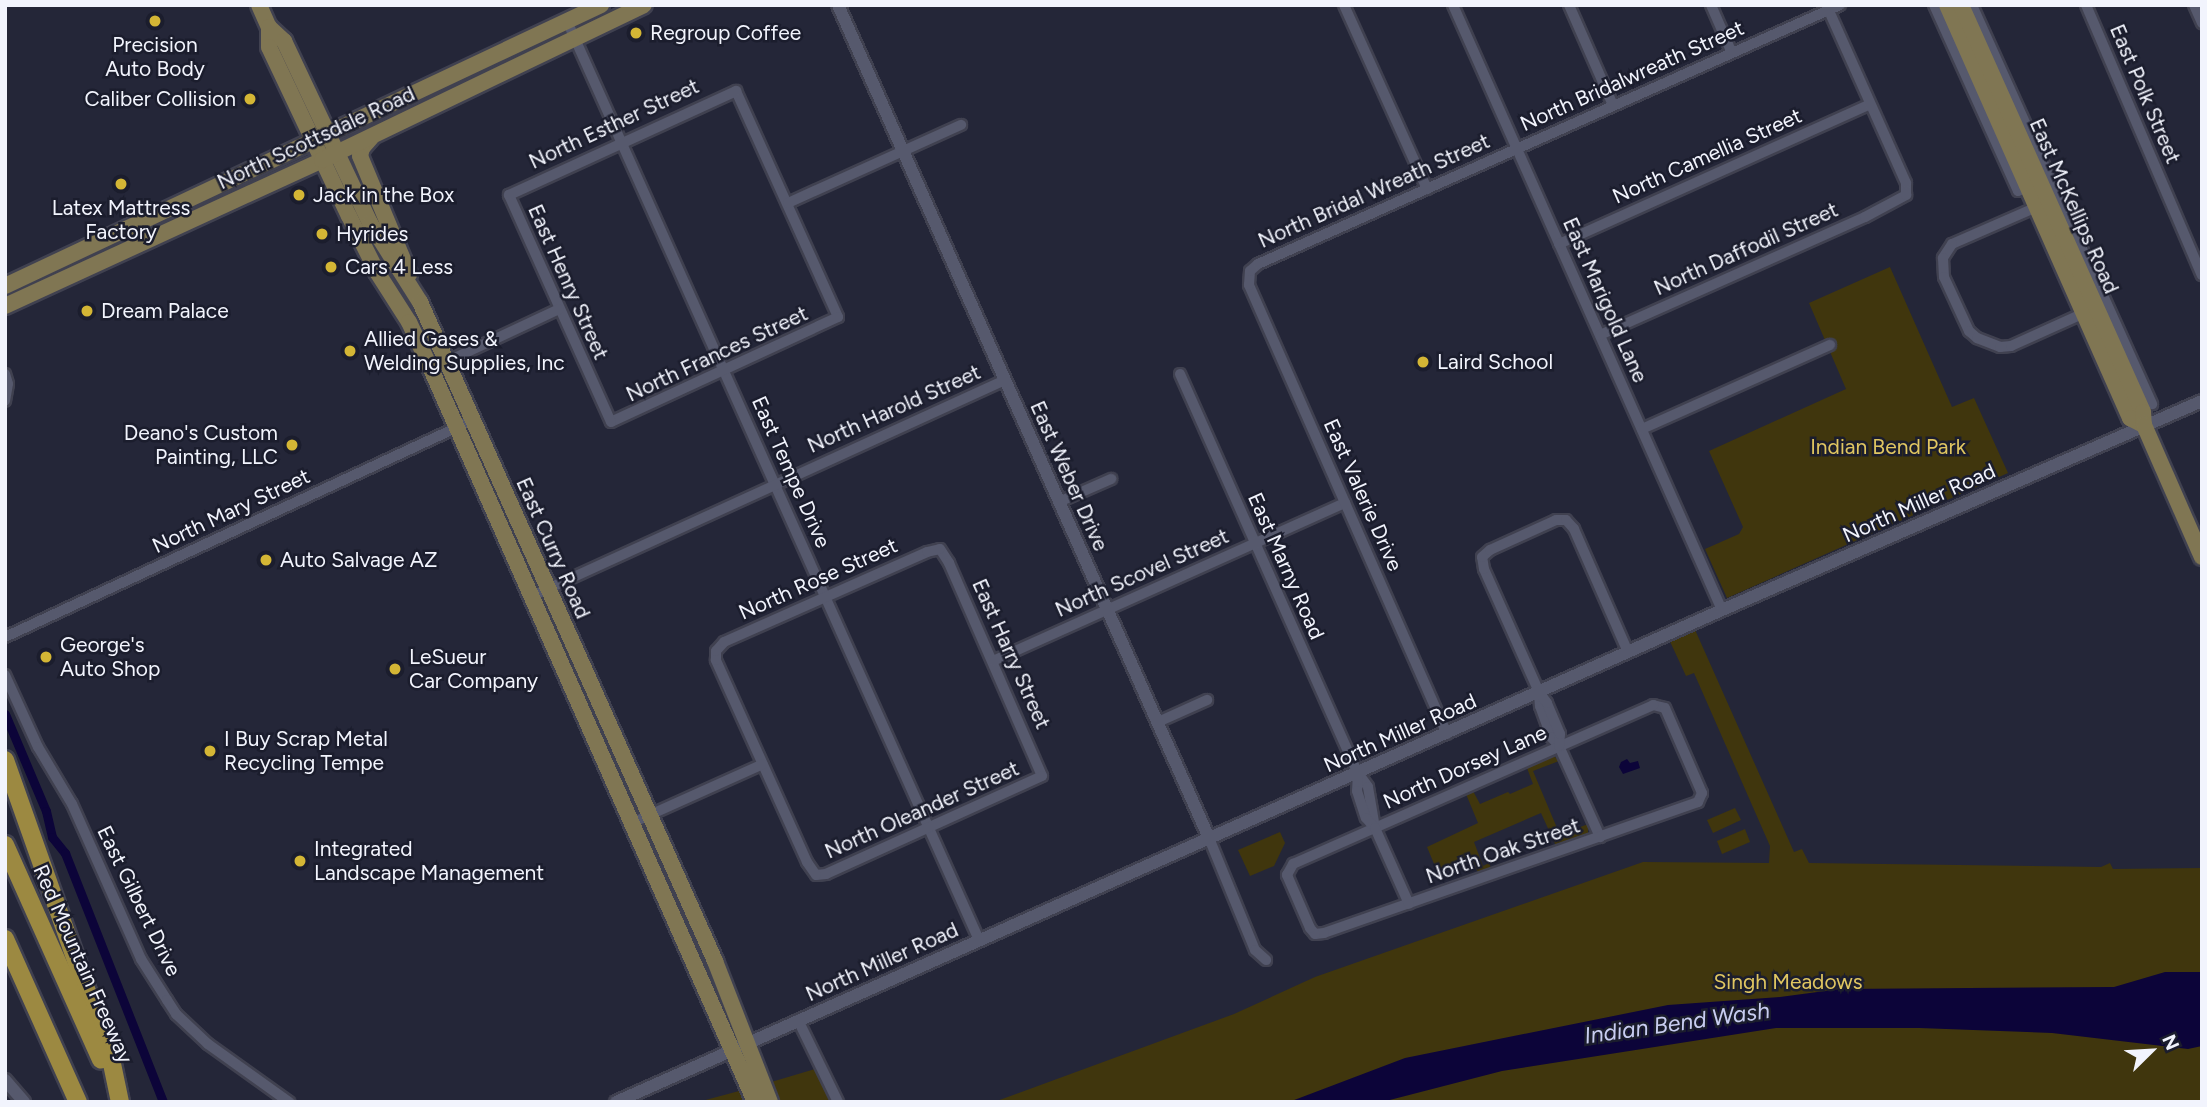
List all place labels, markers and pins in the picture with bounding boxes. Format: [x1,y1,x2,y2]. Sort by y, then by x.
marker: Precision Auto Body [147,13,163,29]
place label: Regroup Coffee [650,20,801,46]
marker: Regroup Coffee [628,25,644,41]
place label: Precision Auto Body [105,32,205,82]
place label: Caliber Collision [85,86,236,112]
marker: Caliber Collision [242,91,258,107]
marker: Latex Mattress Factory [113,176,129,192]
place label: Jack in the Box [313,182,454,208]
marker: Jack in the Box [291,187,307,203]
place label: Latex Mattress Factory [52,195,190,245]
place label: Hyrides [336,221,408,247]
marker: Hyrides [314,226,330,242]
place label: Cars 4 Less [345,254,453,280]
marker: Cars 4 Less [323,259,339,275]
place label: Dream Palace [101,298,229,324]
marker: Dream Palace [79,303,95,319]
place label: Allied Gases & Welding Supplies, Inc [364,326,565,376]
marker: Allied Gases & Welding Supplies, Inc [342,343,358,359]
place label: Laird School [1437,349,1553,375]
marker: Laird School [1415,354,1431,370]
place label: Deano's Custom Painting, LLC [124,420,278,470]
marker: Deano's Custom Painting, LLC [284,437,300,453]
place label: Auto Salvage AZ [280,547,437,573]
marker: Auto Salvage AZ [258,552,274,568]
place label: George's Auto Shop [60,632,160,682]
place label: LeSueur Car Company [409,644,538,694]
marker: George's Auto Shop [38,649,54,665]
marker: LeSueur Car Company [387,661,403,677]
place label: I Buy Scrap Metal Recycling Tempe [224,726,388,776]
marker: I Buy Scrap Metal Recycling Tempe [202,743,218,759]
place label: Integrated Landscape Management [314,836,544,886]
marker: Integrated Landscape Management [292,853,308,869]

